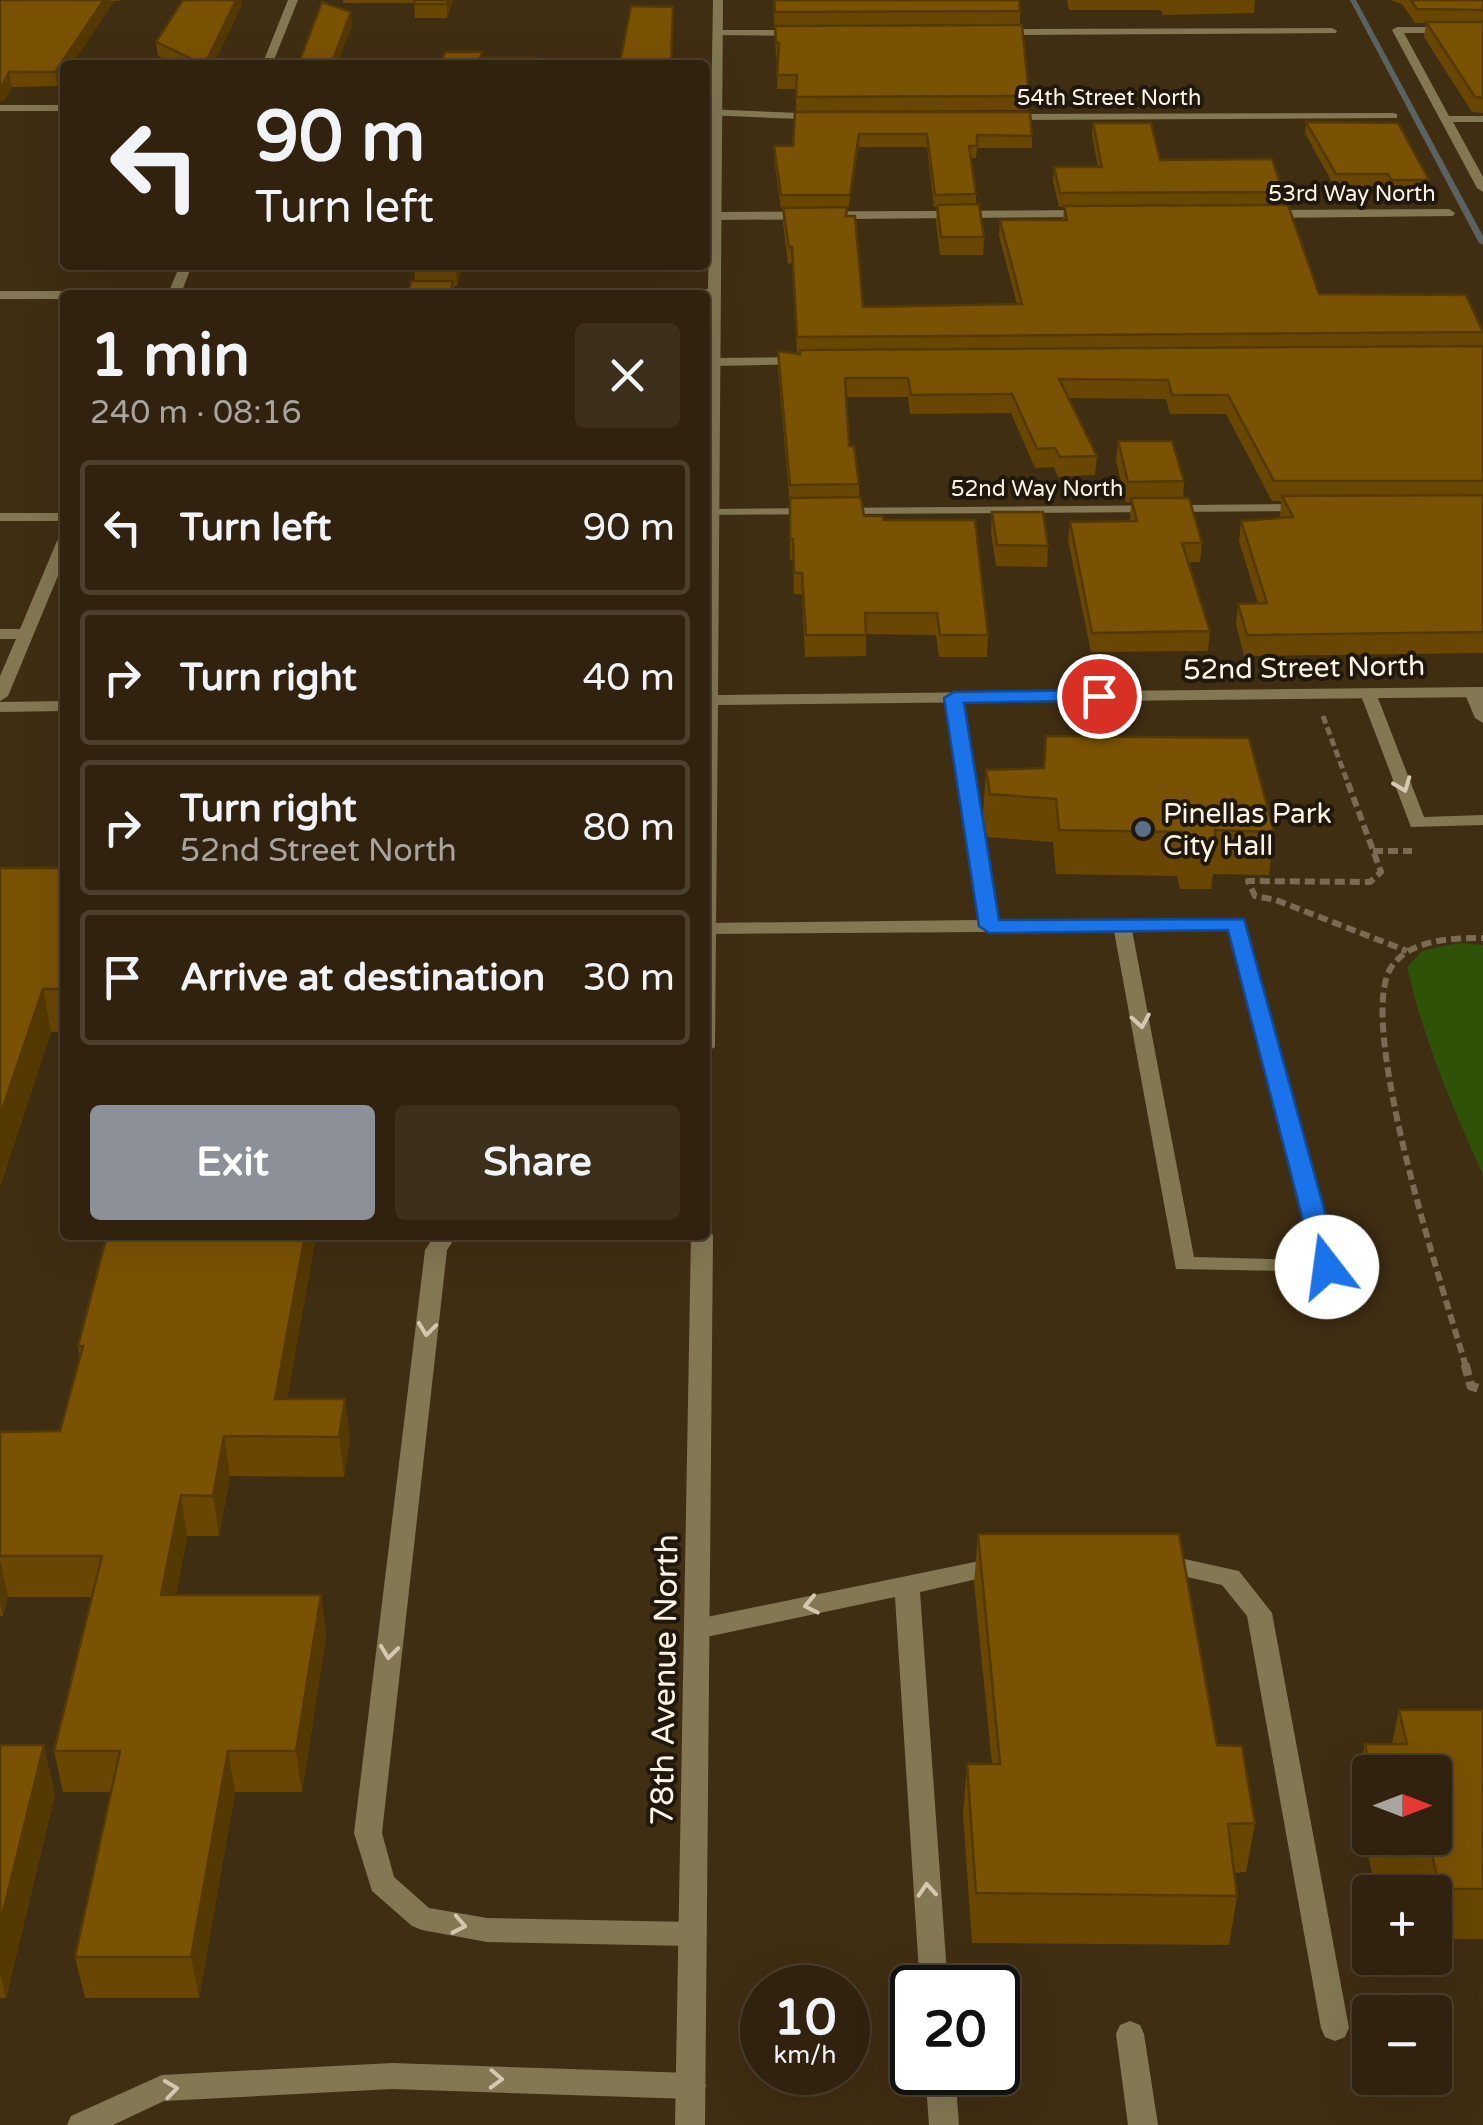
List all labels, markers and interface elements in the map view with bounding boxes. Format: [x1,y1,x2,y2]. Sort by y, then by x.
street label: 54th Street North [1017,85,1201,111]
text: 90 m [255,96,425,180]
icon: left [90,100,220,230]
text: Turn left [255,181,434,235]
street label: 53rd Way North [1268,181,1436,207]
text: 1 min [90,320,250,392]
button: close [575,323,680,428]
text: 240 m · 08:16 [90,394,302,432]
street label: 52nd Way North [951,476,1123,502]
icon: left [95,500,150,555]
text: Turn left [180,505,331,551]
text: 90 m [583,505,675,551]
street label: 52nd Street North [1183,649,1425,687]
icon: right [95,650,150,705]
pin [1057,654,1142,739]
text: Turn right [180,655,357,701]
text: 40 m [583,655,675,701]
icon: arrive [1072,669,1127,724]
one-way arrow [1391,775,1412,792]
text: Turn right [180,786,357,832]
place label: Pinellas Park City Hall [1163,797,1332,863]
icon: right [95,800,150,855]
text: 80 m [583,805,675,851]
marker: Pinellas Park City Hall [1132,818,1154,840]
text: 52nd Street North [180,832,457,870]
icon: arrive [95,950,150,1005]
text: Arrive at destination [180,955,545,1001]
text: 30 m [583,955,675,1001]
one-way arrow [1130,1012,1151,1029]
button: Exit [90,1105,375,1220]
button: Share [395,1105,680,1220]
position arrow [1275,1215,1379,1319]
one-way arrow [417,1321,438,1337]
street label: 78th Avenue North [643,1534,687,1826]
one-way arrow [803,1593,820,1614]
one-way arrow [379,1644,400,1660]
north arrow [1352,1755,1452,1855]
map controls [1352,1755,1452,2095]
button: + [1352,1875,1452,1975]
one-way arrow [917,1882,939,1898]
one-way arrow [451,1914,467,1935]
speed limit sign: 20 [890,1965,1020,2095]
text: 10 [774,1988,836,2048]
button: − [1352,1995,1452,2095]
text: km/h [774,2040,836,2070]
one-way arrow [488,2069,504,2090]
one-way arrow [163,2079,180,2100]

